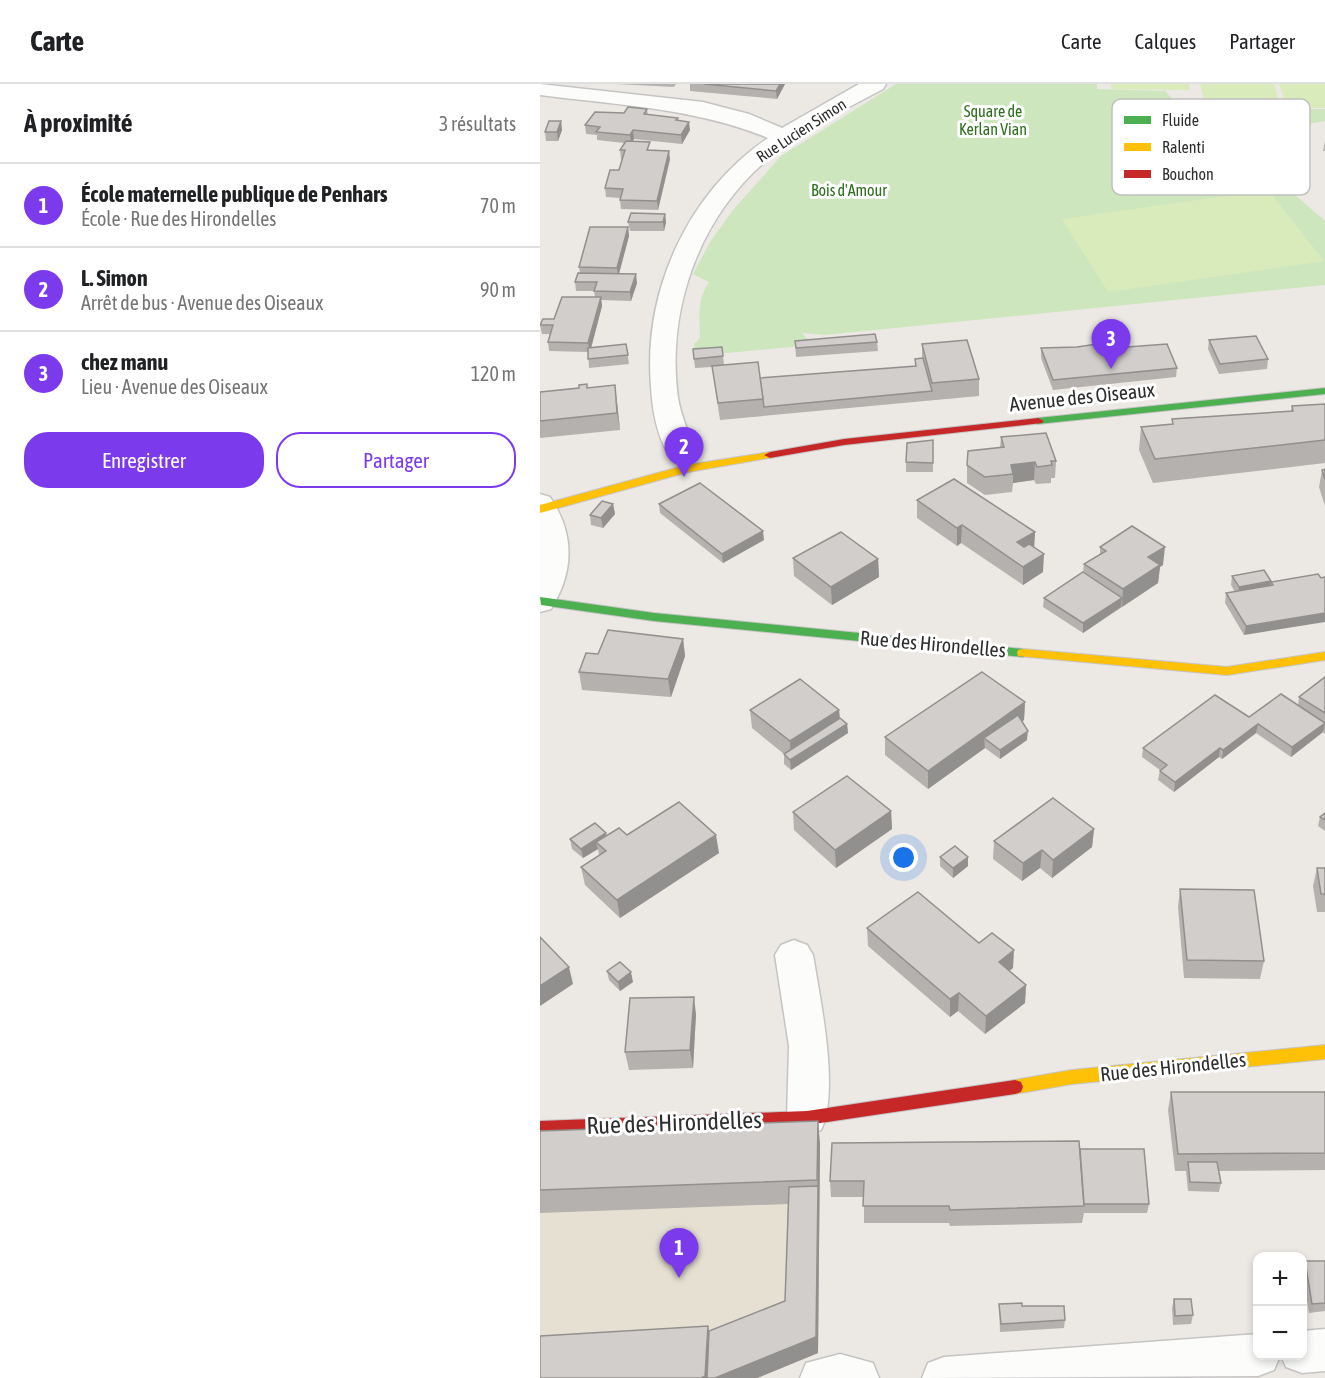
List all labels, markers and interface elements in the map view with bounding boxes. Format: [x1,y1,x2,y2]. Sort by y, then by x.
text: Carte [30,25,84,57]
text: Carte [1061,29,1102,53]
text: Calques [1135,29,1196,53]
text: Partager [1229,29,1295,53]
street label: Rue Lucien Simon [753,94,849,166]
legend [1112,99,1310,195]
park label: Square de Kerlan Vian [959,102,1027,138]
text: À proximité [24,108,132,138]
text: Fluide [1162,111,1199,129]
text: 3 résultats [439,112,516,135]
text: Ralenti [1162,138,1205,156]
text: Bouchon [1162,165,1214,183]
text: École maternelle publique de Penhars [81,181,387,207]
park label: Bois d'Amour [811,181,887,199]
text: 1 [39,194,48,217]
text: 70 m [480,194,516,217]
text: École · Rue des Hirondelles [81,207,276,230]
text: L. Simon [81,265,148,291]
text: 2 [39,278,48,301]
text: 90 m [480,278,516,301]
text: Arrêt de bus · Avenue des Oiseaux [81,291,323,314]
pin: 3 [1092,320,1130,369]
text: chez manu [81,349,168,375]
text: 3 [39,362,48,385]
text: 120 m [471,362,516,385]
text: Lieu · Avenue des Oiseaux [81,375,268,398]
street label: Avenue des Oiseaux [1008,377,1156,416]
pin: 2 [664,428,704,477]
button: Enregistrer [24,432,264,488]
button: Partager [276,432,516,488]
street label: Rue des Hirondelles [859,626,1007,661]
your location [889,843,918,872]
street label: Rue des Hirondelles [1099,1047,1247,1086]
street label: Rue des Hirondelles [586,1106,762,1139]
pin: 1 [660,1228,698,1278]
map controls [1253,1252,1307,1360]
button: + [1253,1252,1307,1306]
button: − [1253,1306,1307,1360]

